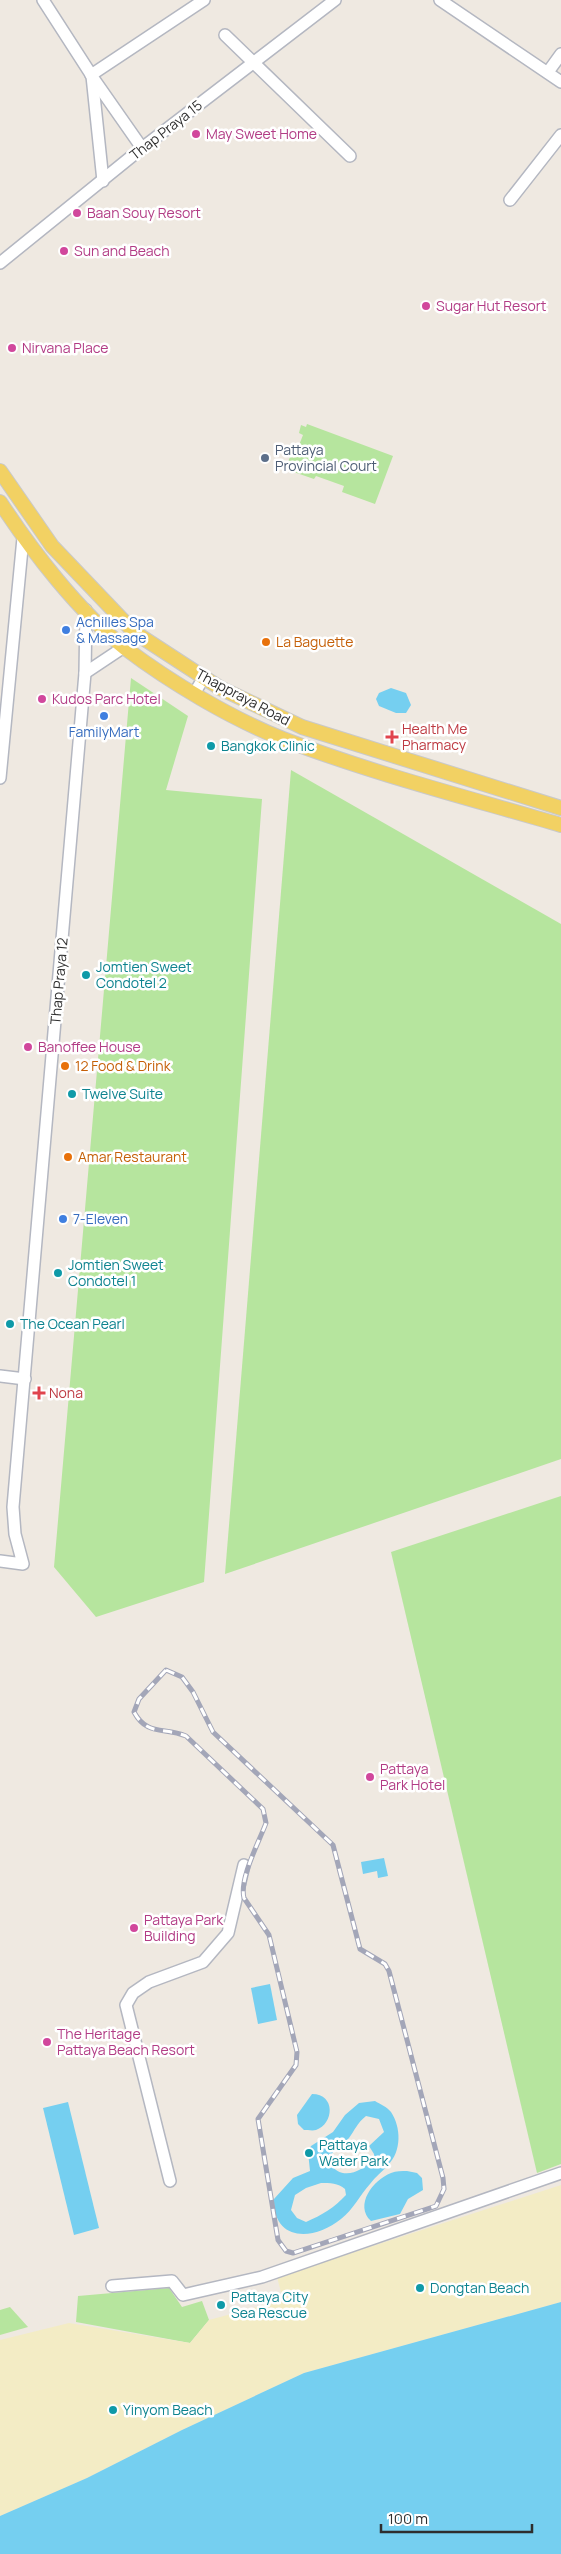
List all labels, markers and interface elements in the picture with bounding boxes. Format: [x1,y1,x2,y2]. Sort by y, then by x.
street label: Thap Praya 15 [125,95,206,164]
place label: May Sweet Home [206,124,317,143]
marker: May Sweet Home [190,128,202,140]
place label: Baan Souy Resort [87,203,201,222]
marker: Baan Souy Resort [71,207,83,219]
place label: Sun and Beach [74,241,170,260]
marker: Sun and Beach [58,245,70,257]
place label: Sugar Hut Resort [436,296,547,315]
marker: Sugar Hut Resort [420,300,432,312]
place label: Nirvana Place [22,338,109,357]
marker: Nirvana Place [6,342,18,354]
place label: Pattaya Provincial Court [275,440,377,475]
marker: Pattaya Provincial Court [259,452,271,464]
place label: Achilles Spa & Massage [76,612,154,647]
marker: Achilles Spa & Massage [60,624,72,636]
place label: La Baguette [276,632,353,651]
marker: La Baguette [260,636,272,648]
street label: Thappraya Road [193,664,294,729]
place label: Kudos Parc Hotel [52,689,161,708]
marker: Kudos Parc Hotel [36,693,48,705]
marker: FamilyMart [98,710,110,722]
place label: Health Me Pharmacy [402,719,467,754]
place label: FamilyMart [69,722,140,741]
marker: Health Me Pharmacy [386,731,398,743]
place label: Bangkok Clinic [221,736,315,755]
marker: Bangkok Clinic [205,740,217,752]
street label: Thap Praya 12 [45,937,72,1025]
place label: Jomtien Sweet Condotel 2 [96,957,192,992]
marker: Jomtien Sweet Condotel 2 [80,969,92,981]
place label: Banoffee House [38,1037,141,1056]
marker: Banoffee House [22,1041,34,1053]
place label: 12 Food & Drink [75,1056,172,1075]
marker: 12 Food & Drink [59,1060,71,1072]
place label: Twelve Suite [82,1084,163,1103]
marker: Twelve Suite [66,1088,78,1100]
place label: Amar Restaurant [78,1147,187,1166]
marker: Amar Restaurant [62,1151,74,1163]
place label: 7-Eleven [73,1209,128,1228]
marker: 7-Eleven [57,1213,69,1225]
place label: Jomtien Sweet Condotel 1 [68,1255,164,1290]
marker: Jomtien Sweet Condotel 1 [52,1267,64,1279]
place label: The Ocean Pearl [20,1314,125,1333]
marker: The Ocean Pearl [4,1318,16,1330]
place label: Nona [49,1383,83,1402]
marker: Nona [33,1387,45,1399]
place label: Pattaya Park Hotel [380,1759,445,1794]
marker: Pattaya Park Hotel [364,1771,376,1783]
place label: Pattaya Park Building [144,1910,224,1945]
marker: Pattaya Park Building [128,1922,140,1934]
place label: The Heritage Pattaya Beach Resort [57,2024,195,2059]
marker: The Heritage Pattaya Beach Resort [41,2036,53,2048]
place label: Pattaya Water Park [319,2135,390,2170]
marker: Pattaya Water Park [303,2147,315,2159]
place label: Dongtan Beach [430,2278,529,2297]
marker: Dongtan Beach [414,2282,426,2294]
place label: Pattaya City Sea Rescue [231,2287,309,2322]
marker: Pattaya City Sea Rescue [215,2299,227,2311]
place label: Yinyom Beach [123,2400,213,2419]
marker: Yinyom Beach [107,2404,119,2416]
scale bar [381,2502,532,2534]
text: 100 m [388,2508,428,2529]

